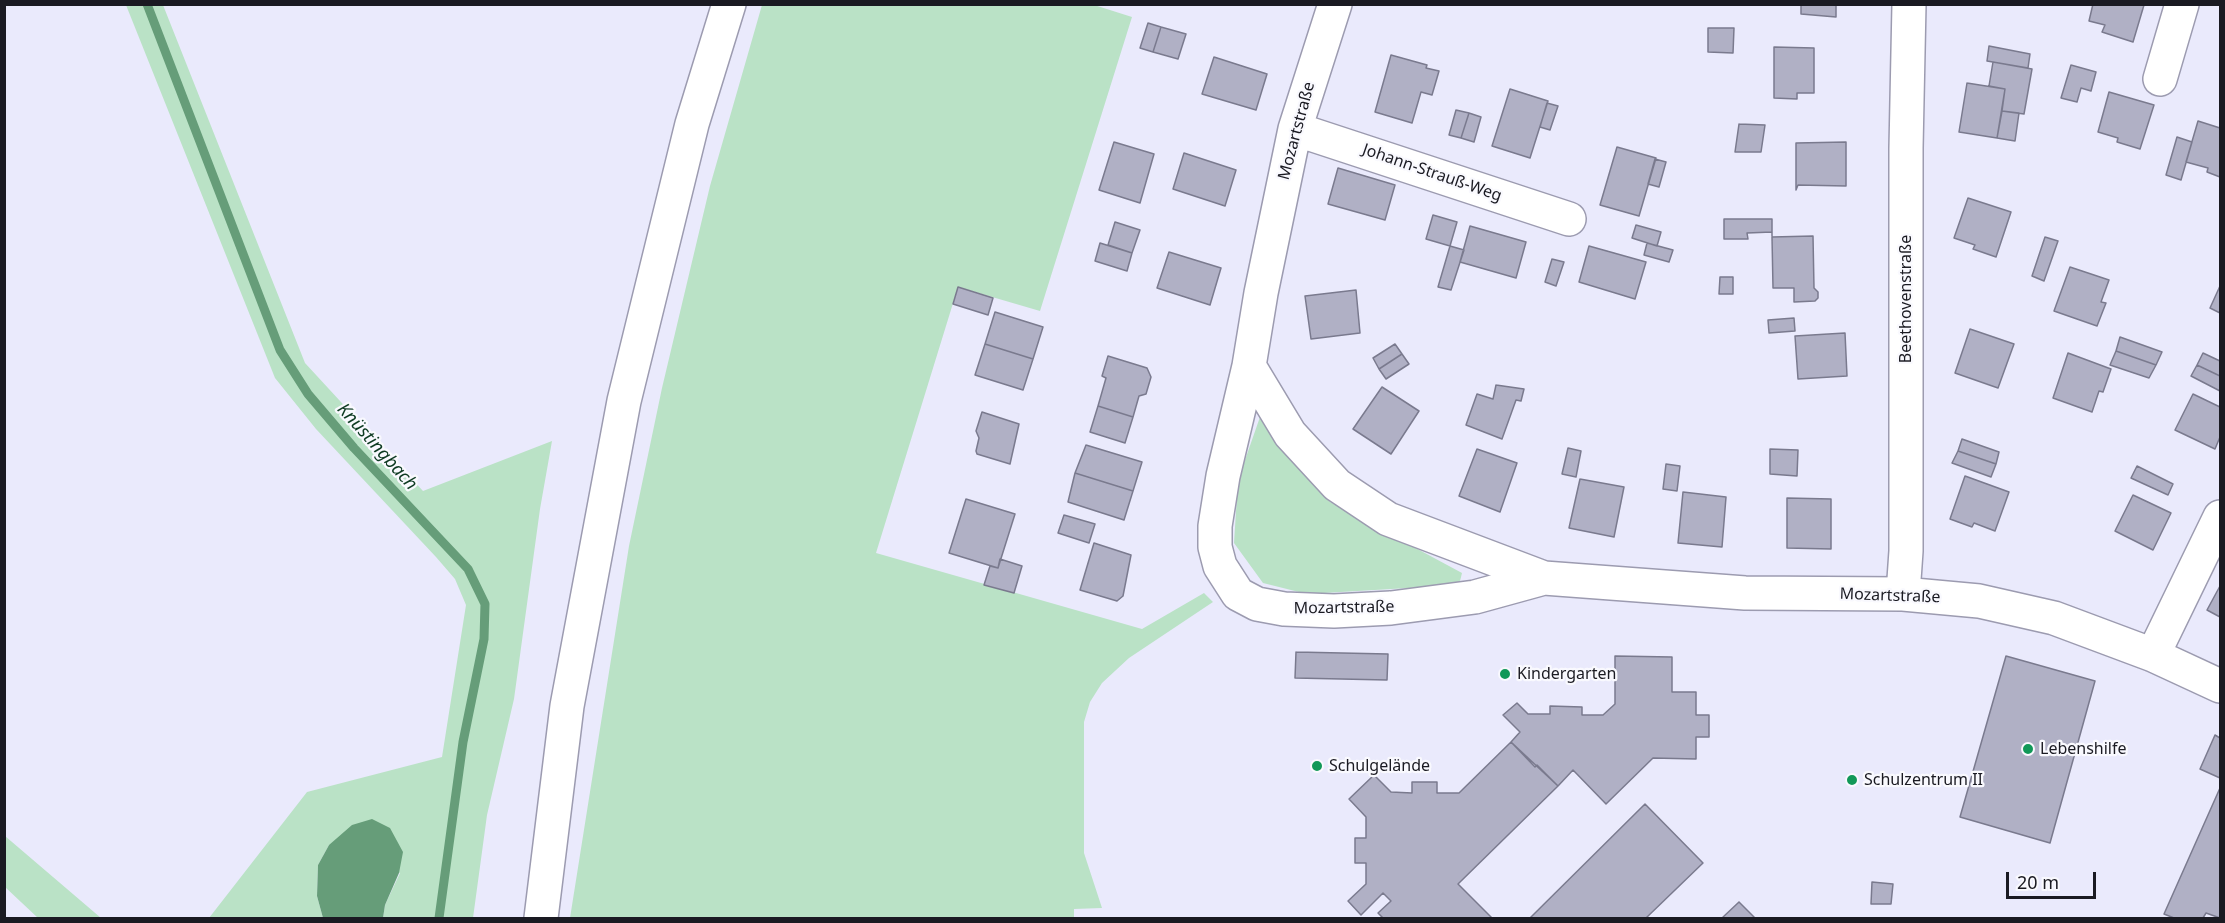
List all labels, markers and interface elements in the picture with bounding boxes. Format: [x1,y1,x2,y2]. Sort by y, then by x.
street label: Mozartstraße [1275,80,1319,182]
street label: Johann-Strauß-Weg [1360,140,1504,206]
street label: Beethovenstraße [1896,235,1916,363]
water label: Knüstingbach [332,399,422,495]
street label: Mozartstraße [1839,585,1941,607]
street label: Mozartstraße [1293,598,1395,618]
place label: Kindergarten [1517,664,1616,684]
marker: Kindergarten [1498,667,1512,681]
place label: Lebenshilfe [2040,739,2126,759]
marker: Lebenshilfe [2021,742,2035,756]
place label: Schulgelände [1329,756,1430,776]
marker: Schulgelände [1310,759,1324,773]
place label: Schulzentrum II [1864,770,1983,790]
marker: Schulzentrum II [1845,773,1859,787]
scale bar [2009,860,2099,898]
text: 20 m [2017,870,2059,894]

